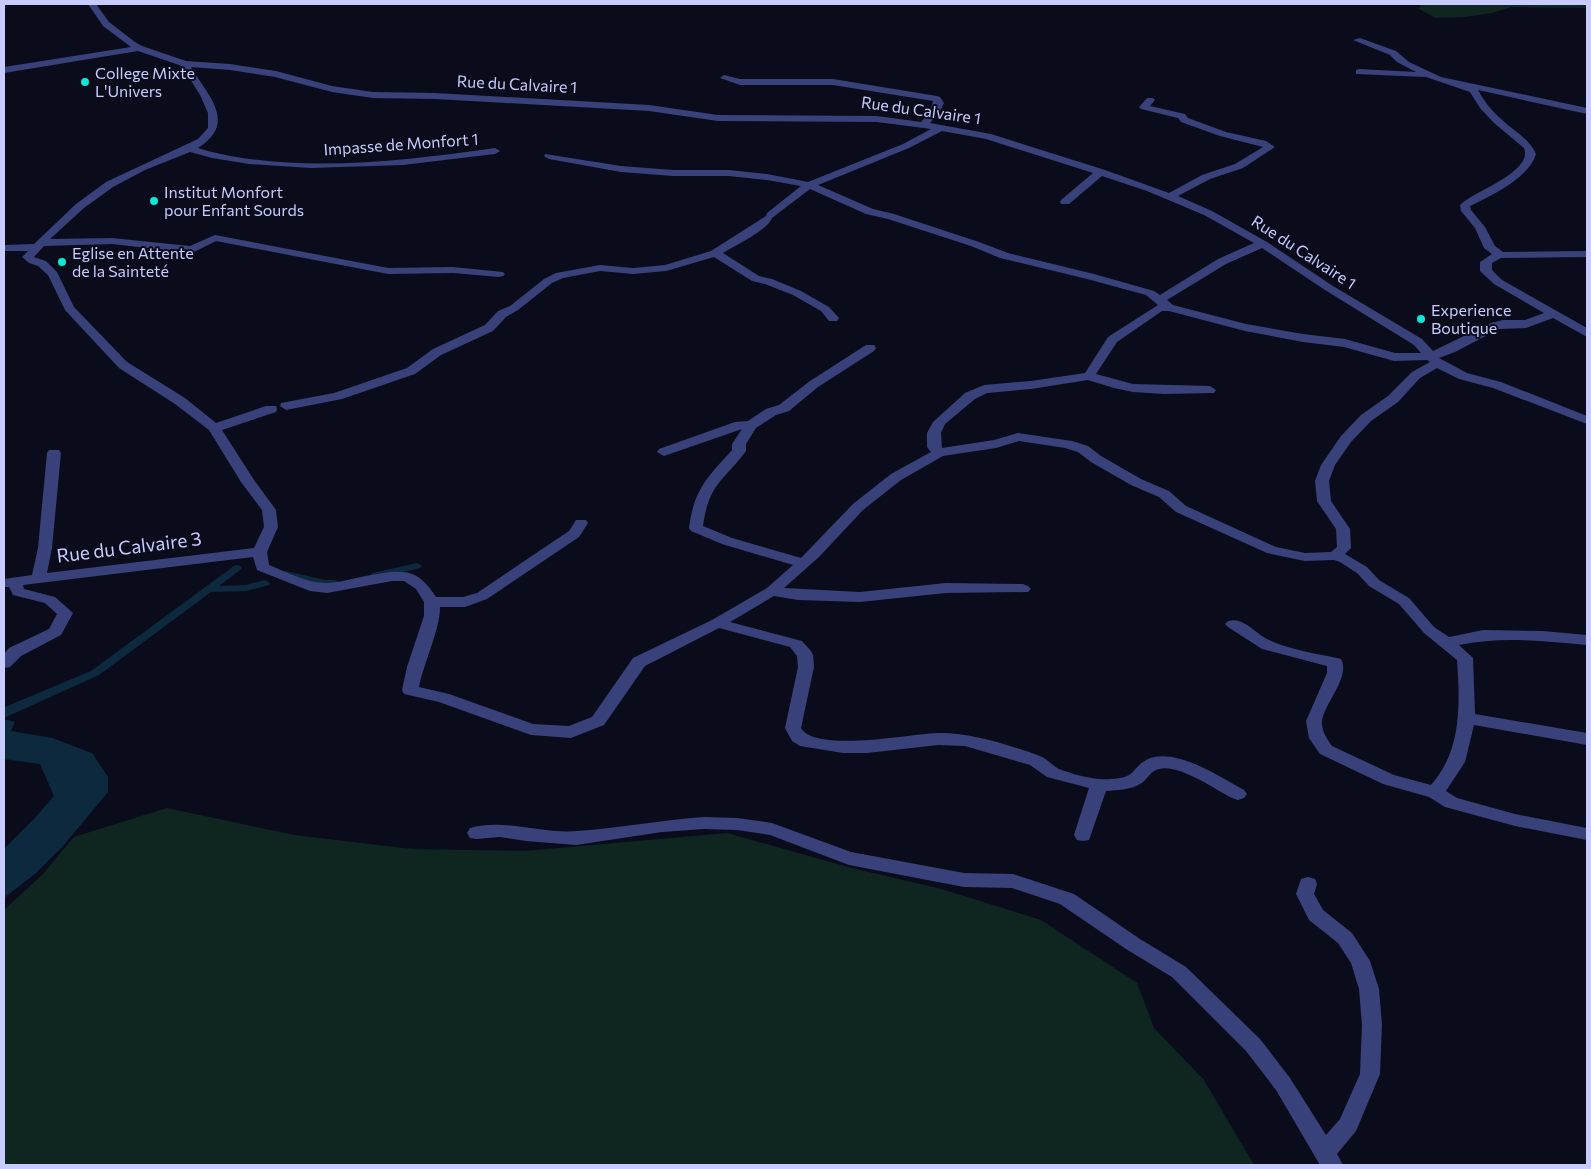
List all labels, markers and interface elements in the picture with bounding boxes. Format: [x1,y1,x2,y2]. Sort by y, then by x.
place label: College Mixte L'Univers [95,63,195,100]
street label: Rue du Calvaire 1 [456,71,578,96]
marker: College Mixte L'Univers [79,76,91,88]
street label: Rue du Calvaire 1 [860,92,982,127]
street label: Impasse de Monfort 1 [323,129,479,158]
place label: Institut Monfort pour Enfant Sourds [164,182,304,219]
marker: Institut Monfort pour Enfant Sourds [148,195,160,207]
street label: Rue du Calvaire 1 [1248,211,1360,292]
place label: Eglise en Attente de la Sainteté [72,243,194,280]
marker: Eglise en Attente de la Sainteté [56,256,68,268]
place label: Experience Boutique [1431,300,1511,337]
marker: Experience Boutique [1415,313,1427,325]
street label: Rue du Calvaire 3 [55,526,203,567]

